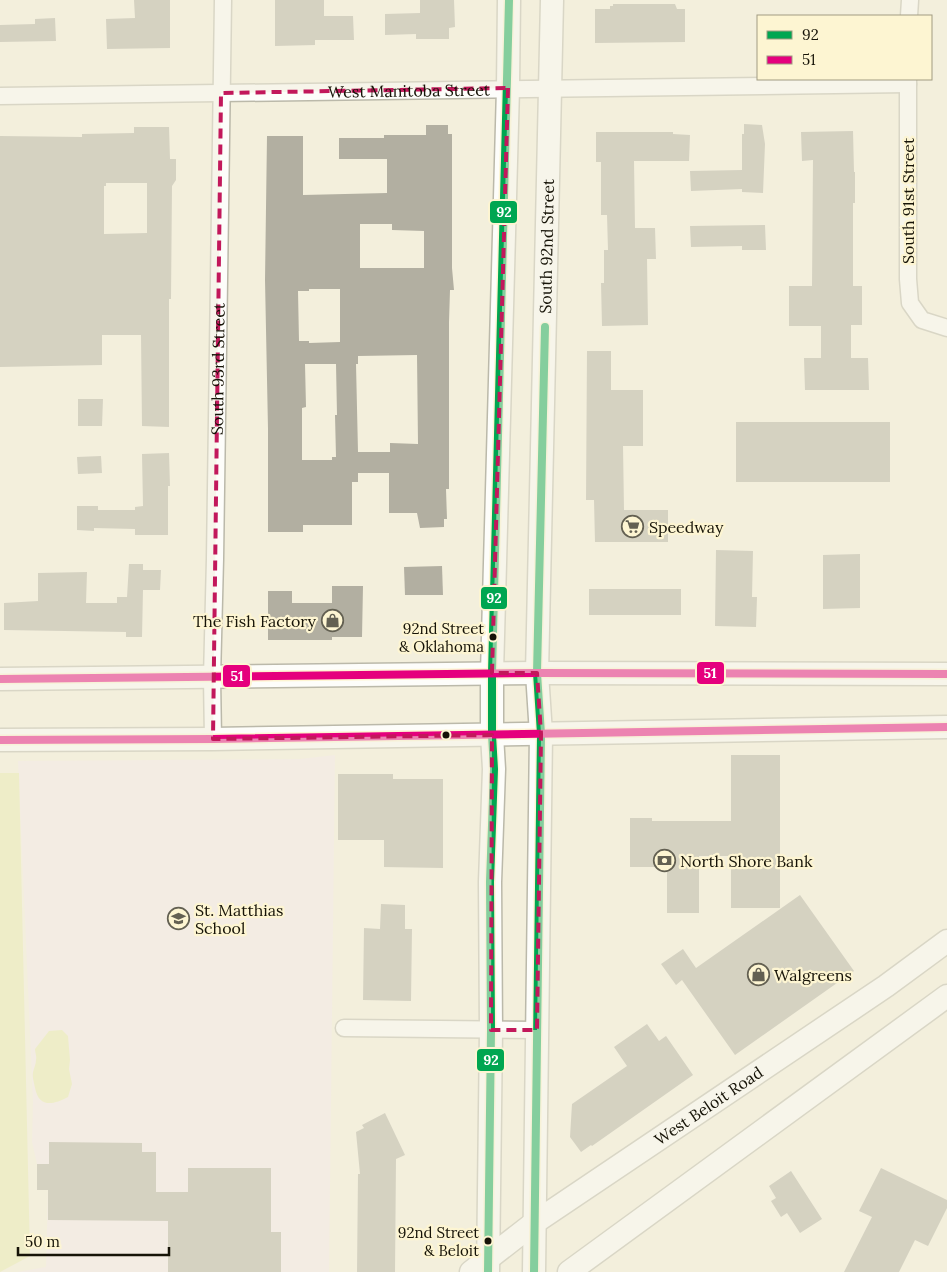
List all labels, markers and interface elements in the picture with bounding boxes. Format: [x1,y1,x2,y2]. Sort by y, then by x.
legend [757,15,932,80]
text: 92 [802,25,819,44]
text: 51 [802,50,816,69]
street label: West Manitoba Street [328,80,491,102]
street label: South 91st Street [898,137,918,264]
street label: South 92nd Street [535,178,558,314]
line badge: 92 [489,200,518,224]
text: 92 [496,203,512,221]
street label: South 93rd Street [207,302,229,435]
supermarket icon: Speedway [621,515,645,539]
place label: Speedway [649,517,724,537]
line badge: 92 [480,586,508,610]
text: 92 [486,589,502,607]
shop icon: The Fish Factory [320,609,344,633]
place label: The Fish Factory [193,611,317,631]
place label: 92nd Street & Oklahoma [399,619,484,656]
marker: 92nd Street & Oklahoma [488,632,498,642]
line badge: 51 [696,661,725,685]
line badge: 51 [222,664,251,688]
text: 51 [703,664,717,682]
text: 51 [230,667,244,685]
unlabelled marker [441,730,451,740]
bank icon: North Shore Bank [652,849,676,873]
place label: North Shore Bank [680,851,813,871]
place label: St. Matthias School [195,900,283,938]
school or university icon: St. Matthias School [167,907,191,931]
shop icon: Walgreens [746,963,770,987]
place label: Walgreens [774,965,852,985]
line badge: 92 [476,1048,505,1072]
text: 92 [483,1051,499,1069]
street label: West Beloit Road [650,1062,767,1149]
place label: 92nd Street & Beloit [398,1223,479,1260]
scale bar [18,1224,169,1256]
text: 50 m [25,1232,60,1251]
marker: 92nd Street & Beloit [483,1236,493,1246]

